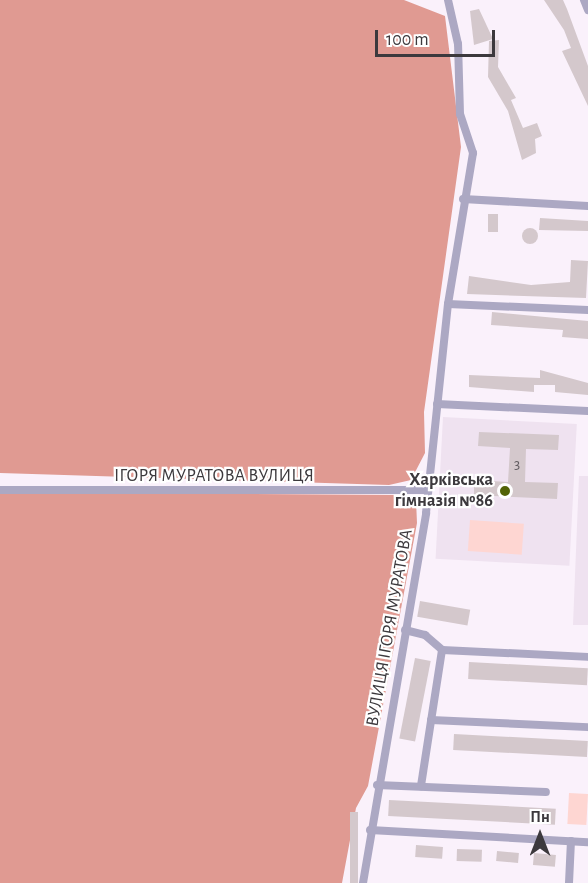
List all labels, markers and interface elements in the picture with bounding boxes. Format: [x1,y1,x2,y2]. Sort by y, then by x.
scale bar [378,18,498,56]
text: 100 m [386,31,429,49]
house number: 3 [514,456,520,474]
street label: ІГОРЯ МУРАТОВА ВУЛИЦЯ [114,465,314,487]
place label: Харківська гімназія №86 [395,470,493,512]
marker: Харківська гімназія №86 [498,484,512,498]
street label: ВУЛИЦЯ ІГОРЯ МУРАТОВА [362,528,418,728]
north arrow [510,805,570,865]
text: Пн [530,809,550,825]

